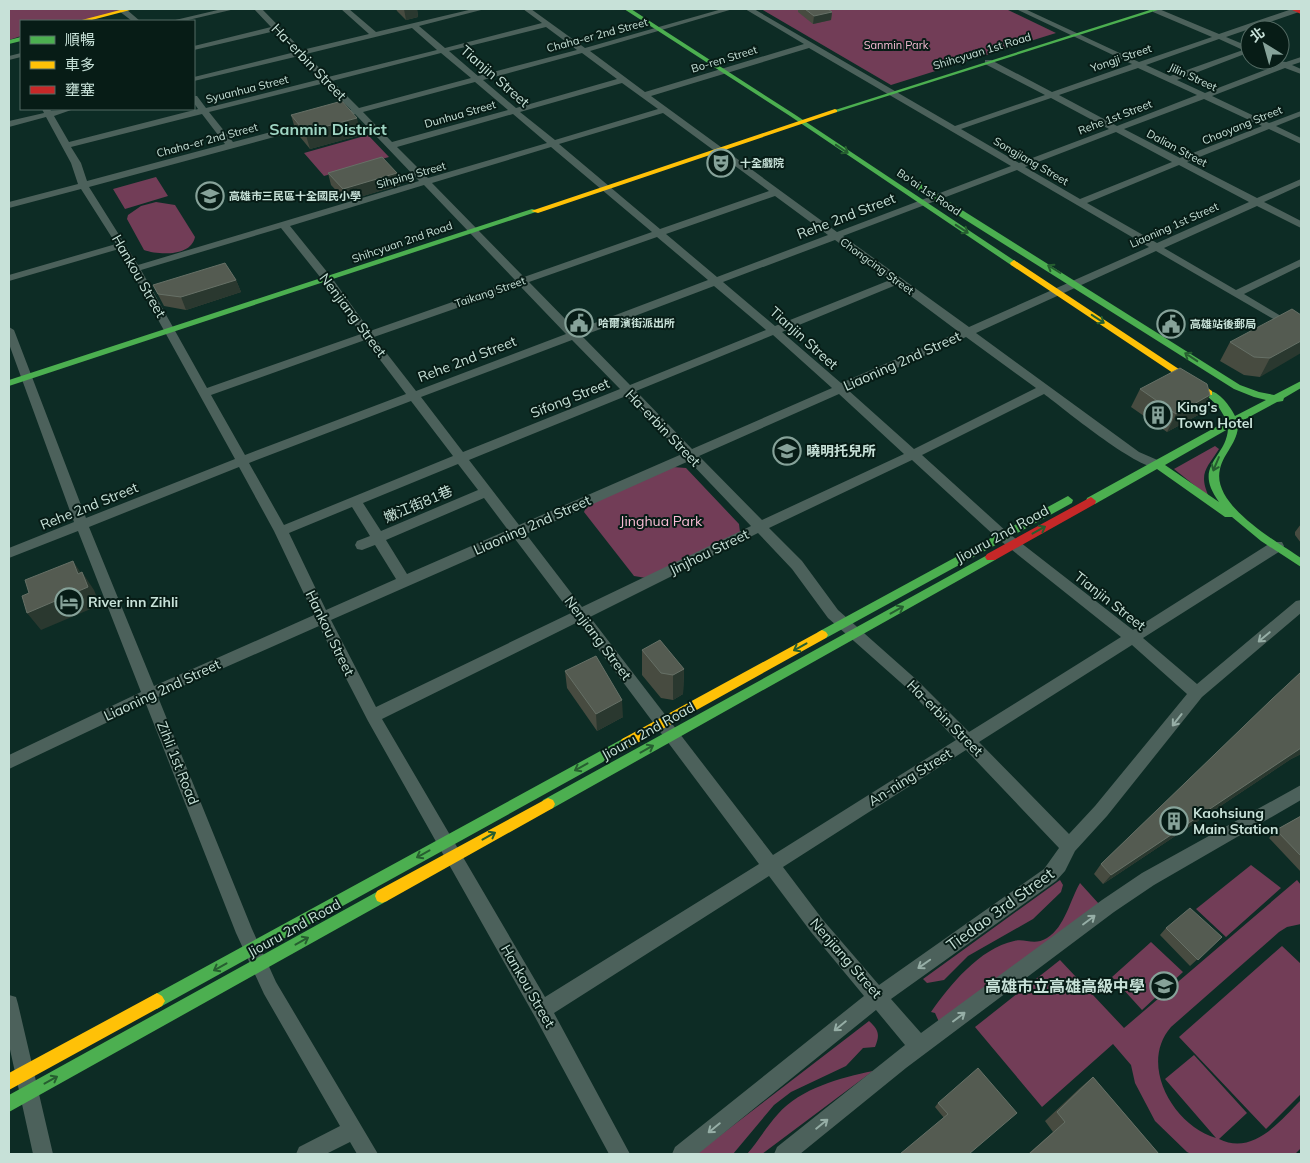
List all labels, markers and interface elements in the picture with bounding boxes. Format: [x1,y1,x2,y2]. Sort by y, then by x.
street label: Chaha-er 2nd Street [545,15,649,55]
legend [20,20,195,110]
street label: Ha-erbin Street [268,20,350,104]
north arrow [1240,20,1290,70]
text: 北 [1246,23,1268,46]
street label: Shihcyuan 1st Road [931,29,1033,73]
text: 順暢 [65,30,95,49]
park label: Sanmin Park [864,38,929,52]
street label: Tianjin Street [457,41,533,111]
street label: Yongji Street [1088,41,1154,75]
street label: Bo-ren Street [689,42,759,76]
text: 車多 [65,55,95,74]
street label: Jilin Street [1167,60,1219,94]
street label: Syuanhua Street [204,72,290,106]
text: 壅塞 [65,80,95,99]
street label: Rehe 1st Street [1076,96,1154,137]
street label: Dunhua Street [423,97,497,131]
street label: Chaoyang Street [1200,102,1284,148]
district label: Sanmin District [269,119,387,139]
street label: Chaha-er 2nd Street [155,120,259,160]
street label: Dalian Street [1144,126,1210,170]
street label: Songjiang Street [991,134,1071,188]
one-way arrow [835,144,849,154]
theatre icon: 十全戲院 [706,148,736,178]
place label: 十全戲院 [740,156,784,170]
street label: Sihping Street [375,158,447,192]
street label: Bo'ai 1st Road [894,166,964,218]
school or university icon: 高雄市三民區十全國民小學 [195,181,225,211]
place label: 高雄市三民區十全國民小學 [229,189,361,203]
street label: Rehe 2nd Street [794,189,898,243]
street label: Liaoning 1st Street [1127,199,1221,251]
street label: Shihcyuan 2nd Road [350,218,454,266]
one-way arrow [955,225,969,235]
street label: Hankou Street [108,231,170,321]
street label: Chongcing Street [837,235,917,298]
one-way arrow [1047,264,1061,275]
street label: Nenjiang Street [316,270,390,361]
street label: Taikang Street [453,273,527,311]
street label: Tianjin Street [766,303,842,373]
public building icon: 哈爾濱街派出所 [564,308,594,338]
public building icon: 高雄站後郵局 [1156,309,1186,339]
one-way arrow [1091,314,1105,324]
place label: 哈爾濱街派出所 [598,316,675,330]
place label: 高雄站後郵局 [1190,317,1256,331]
street label: Liaoning 2nd Street [841,327,964,395]
street label: Rehe 2nd Street [415,332,519,386]
one-way arrow [1184,352,1198,362]
street label: Sifong Street [528,374,612,422]
street label: Ha-erbin Street [622,386,704,470]
place label: King's Town Hotel [1177,398,1253,432]
building icon: King's Town Hotel [1143,400,1173,430]
school or university icon: 曉明托兒所 [772,436,802,466]
place label: 曉明托兒所 [806,442,876,460]
one-way arrow [1211,457,1221,472]
street label: Rehe 2nd Street [37,478,141,534]
street label: 嫩江街81巷 [381,481,455,527]
street label: Liaoning 2nd Street [471,491,594,559]
street label: Jiouru 2nd Road [952,501,1052,567]
park label: Jinghua Park [620,512,703,530]
street label: Jinjhou Street [666,525,752,579]
one-way arrow [1031,525,1045,535]
street label: Tianjin Street [1071,568,1149,635]
hotel icon: River inn Zihli [54,587,84,617]
street label: Hankou Street [302,587,358,679]
place label: River inn Zihli [88,593,178,611]
street label: Nenjiang Street [561,593,635,684]
one-way arrow [889,605,904,615]
one-way arrow [1258,631,1271,642]
one-way arrow [793,642,808,652]
street label: Liaoning 2nd Street [101,655,223,725]
street label: Ha-erbin Street [903,676,987,760]
street label: Jiouru 2nd Road [598,698,698,764]
one-way arrow [1171,713,1182,726]
street label: Zihli 1st Road [153,719,203,807]
one-way arrow [639,744,654,754]
street label: An-ning Street [865,744,955,810]
one-way arrow [574,763,589,773]
place label: Kaohsiung Main Station [1193,804,1278,838]
building icon: Kaohsiung Main Station [1159,806,1189,836]
one-way arrow [482,831,497,841]
one-way arrow [416,849,431,859]
street label: Tiedao 3rd Street [942,863,1058,955]
street label: Jiouru 2nd Road [244,895,344,961]
street label: Nenjiang Street [806,914,886,1002]
one-way arrow [1082,915,1096,925]
one-way arrow [294,935,308,945]
street label: Hankou Street [497,941,559,1031]
one-way arrow [917,959,931,969]
one-way arrow [213,963,228,972]
school or university icon: 高雄市立高雄高級中學 [1149,971,1179,1001]
place label: 高雄市立高雄高級中學 [985,976,1145,996]
one-way arrow [952,1012,966,1022]
one-way arrow [834,1021,847,1032]
one-way arrow [44,1075,59,1085]
one-way arrow [815,1118,828,1129]
one-way arrow [708,1123,721,1134]

